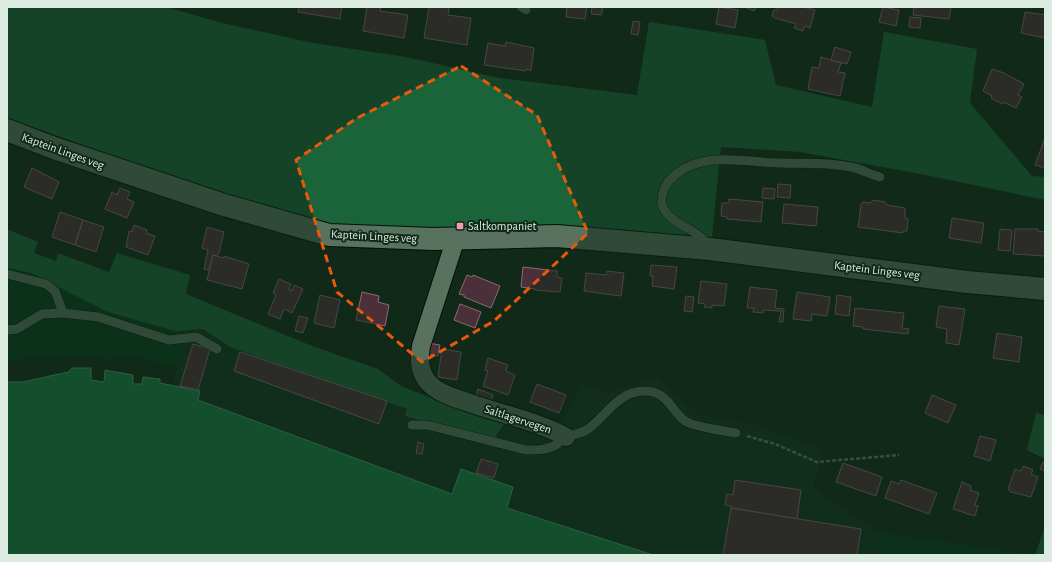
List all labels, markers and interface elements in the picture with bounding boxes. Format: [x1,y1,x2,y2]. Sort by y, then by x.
street label: Kaptein Linges veg [20,131,106,171]
place label: Saltkompaniet [468,220,537,232]
marker: Saltkompaniet [455,221,465,231]
street label: Kaptein Linges veg [331,228,418,244]
street label: Kaptein Linges veg [833,259,921,281]
street label: Saltlagervegen [483,403,553,435]

